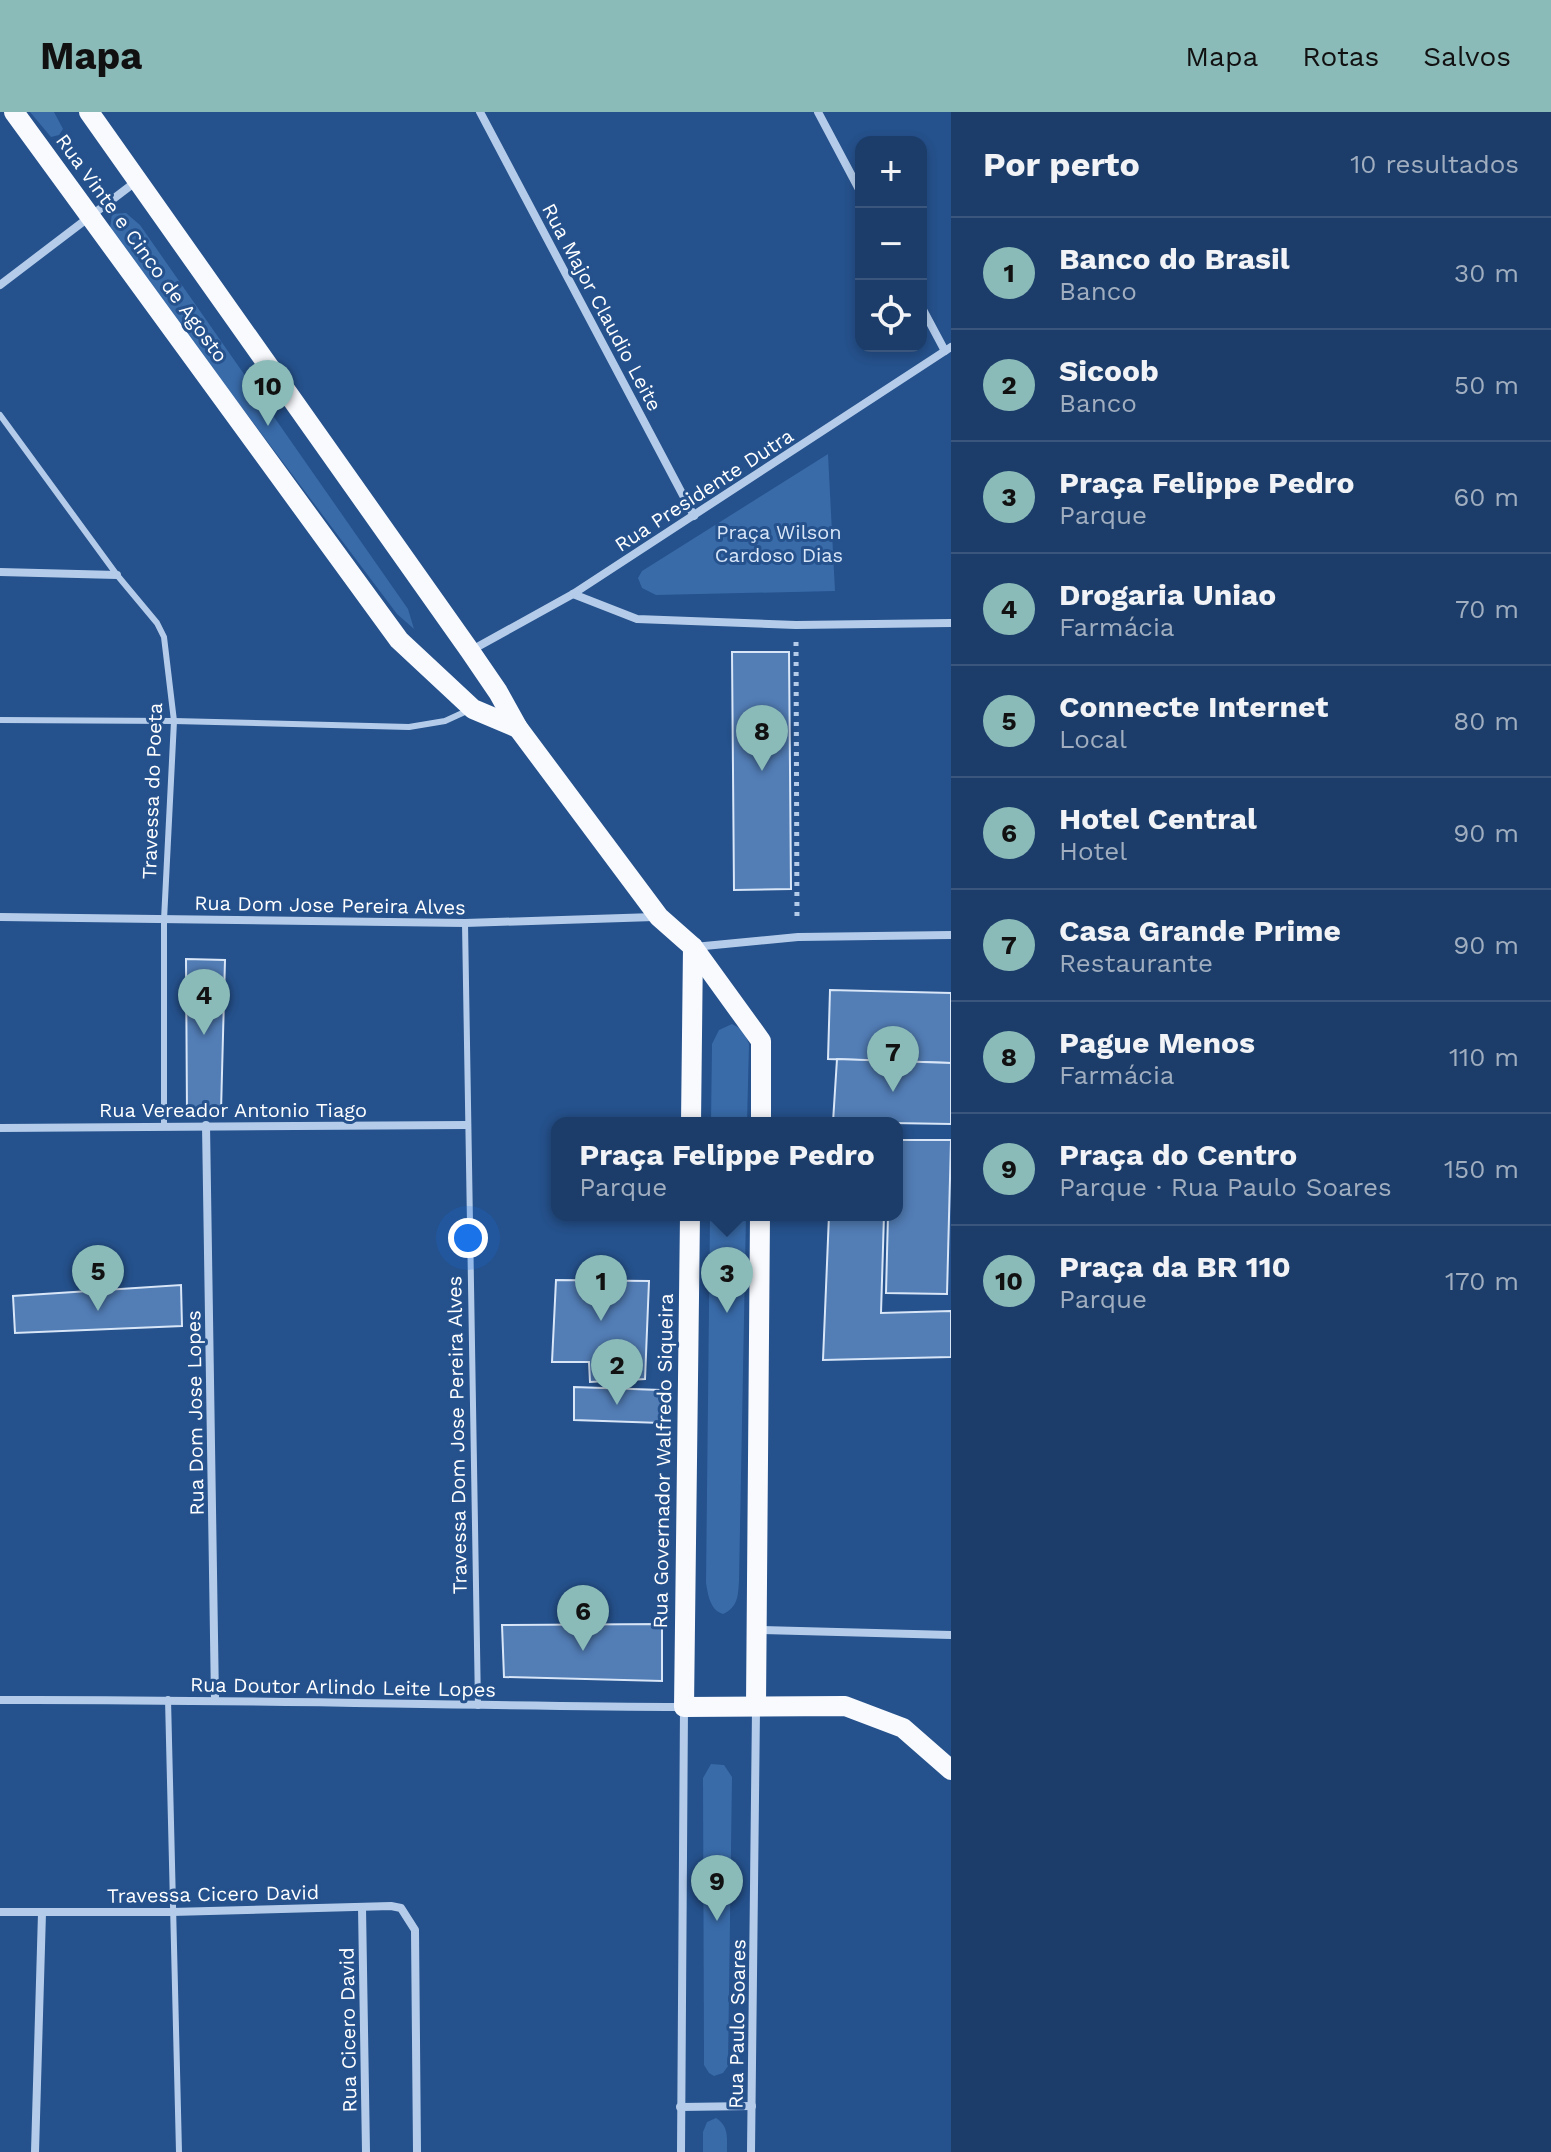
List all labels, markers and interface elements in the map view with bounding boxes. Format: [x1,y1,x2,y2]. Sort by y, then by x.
text: Mapa [40,34,142,78]
text: Mapa [1185,40,1258,73]
text: Rotas [1302,40,1379,73]
text: Salvos [1423,40,1511,73]
street label: Rua Vinte e Cinco de Agosto [51,129,233,367]
map controls [855,136,927,352]
button: + [855,136,927,208]
text: Por perto [983,144,1140,184]
text: 10 resultados [1350,149,1519,179]
street label: Rua Major Claudio Leite [537,199,667,415]
button: − [855,208,927,280]
text: Banco do Brasil [1059,241,1290,276]
text: 1 [1003,258,1015,288]
text: 30 m [1454,258,1519,288]
text: Banco [1059,276,1137,306]
button: locate [855,280,927,352]
text: Sicoob [1059,353,1159,388]
pin: 10 [242,360,294,426]
text: 2 [1001,370,1017,400]
text: 50 m [1454,370,1519,400]
text: Banco [1059,388,1137,418]
street label: Rua Presidente Dutra [610,423,798,557]
text: Praça Felippe Pedro [1059,465,1355,500]
text: 3 [1001,482,1017,512]
text: 60 m [1453,482,1519,512]
text: Parque [1059,500,1147,530]
park label: Praça Wilson Cardoso Dias [715,520,843,567]
text: Drogaria Uniao [1059,577,1276,612]
text: 4 [1001,594,1017,624]
text: 70 m [1455,594,1519,624]
text: Farmácia [1059,612,1175,642]
text: Connecte Internet [1059,689,1328,724]
street label: Travessa do Poeta [137,702,167,880]
pin: 8 [736,705,788,771]
text: 5 [1001,706,1017,736]
text: 80 m [1453,706,1519,736]
text: Local [1059,724,1127,754]
text: Hotel Central [1059,801,1257,836]
text: 6 [1001,818,1017,848]
text: 90 m [1453,818,1519,848]
text: Hotel [1059,836,1127,866]
street label: Rua Dom Jose Pereira Alves [194,891,466,919]
text: Casa Grande Prime [1059,913,1341,948]
text: 7 [1001,930,1017,960]
text: 90 m [1453,930,1519,960]
text: Restaurante [1059,948,1213,978]
pin: 4 [178,969,230,1035]
text: Pague Menos [1059,1025,1255,1060]
pin: 7 [867,1026,919,1092]
text: 8 [1001,1042,1017,1072]
text: 110 m [1449,1042,1519,1072]
text: Farmácia [1059,1060,1175,1090]
street label: Rua Vereador Antonio Tiago [99,1098,367,1122]
popup [551,1117,903,1221]
text: Praça Felippe Pedro [579,1137,875,1172]
text: Praça do Centro [1059,1137,1297,1172]
text: 9 [1001,1154,1017,1184]
text: 150 m [1444,1154,1519,1184]
text: Parque [579,1172,667,1202]
text: Parque · Rua Paulo Soares [1059,1172,1392,1202]
your location [448,1218,488,1258]
pin: 5 [72,1245,124,1311]
pin: 3 [701,1247,753,1313]
text: Praça da BR 110 [1059,1249,1291,1284]
pin: 1 [575,1255,627,1321]
text: 10 [995,1266,1023,1296]
text: 170 m [1445,1266,1519,1296]
street label: Travessa Dom Jose Pereira Alves [442,1276,472,1594]
text: Parque [1059,1284,1147,1314]
street label: Rua Governador Walfredo Siqueira [648,1293,678,1629]
street label: Rua Dom Jose Lopes [181,1310,209,1516]
pin: 2 [591,1339,643,1405]
pin: 6 [557,1585,609,1651]
street label: Rua Doutor Arlindo Leite Lopes [190,1672,496,1702]
pin: 9 [691,1855,743,1921]
street label: Travessa Cicero David [107,1880,319,1908]
street label: Rua Paulo Soares [724,1939,750,2109]
street label: Rua Cicero David [335,1947,361,2113]

